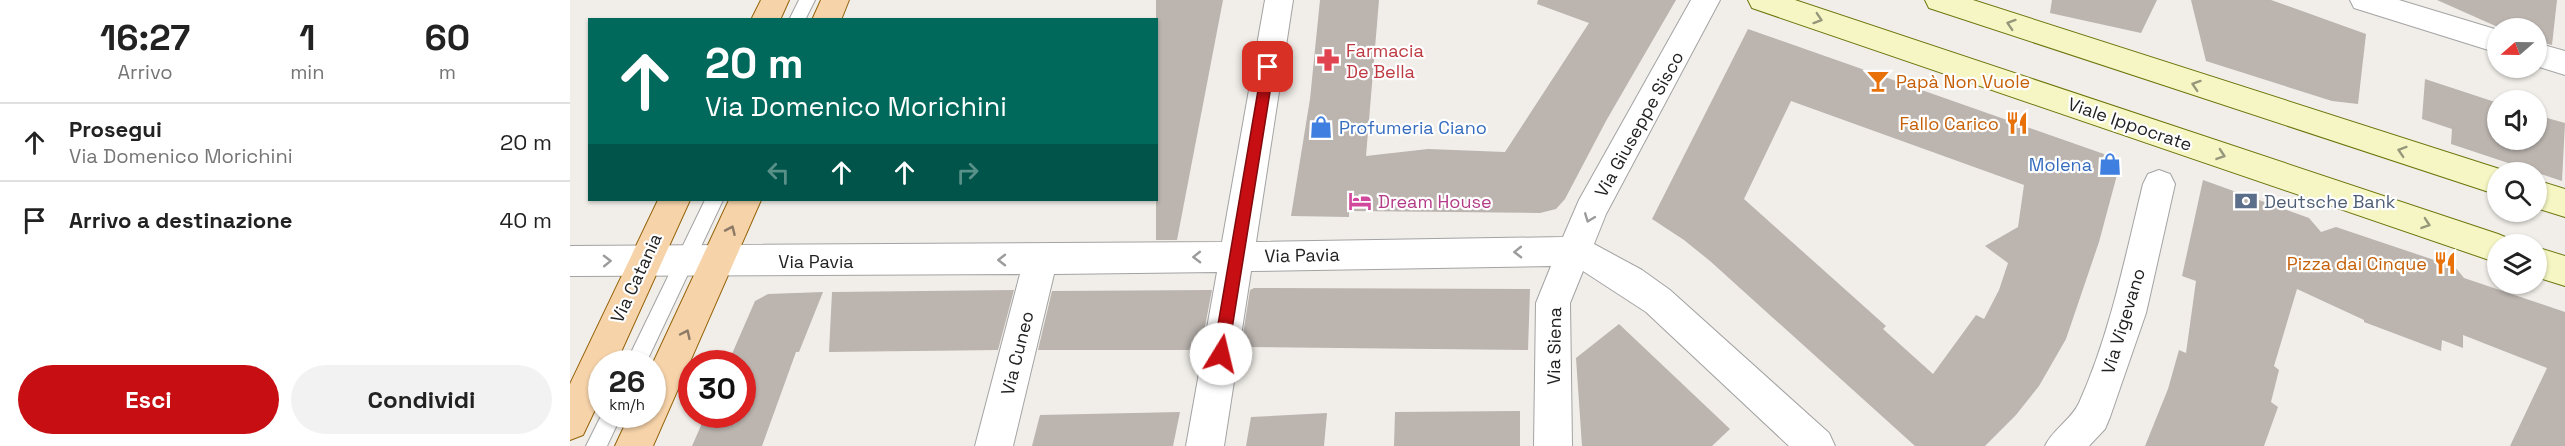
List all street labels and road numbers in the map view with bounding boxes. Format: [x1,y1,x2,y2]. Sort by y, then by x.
street label: Via Giuseppe Sisco [1589,47,1689,201]
street label: Viale Ippocrate [2065,92,2195,156]
street label: Via Catania [605,230,667,326]
street label: Via Pavia [1264,243,1340,267]
street label: Via Pavia [778,250,854,273]
street label: Via Vigevano [2096,265,2150,377]
street label: Via Siena [1542,307,1566,385]
street label: Via Cuneo [995,309,1039,397]

